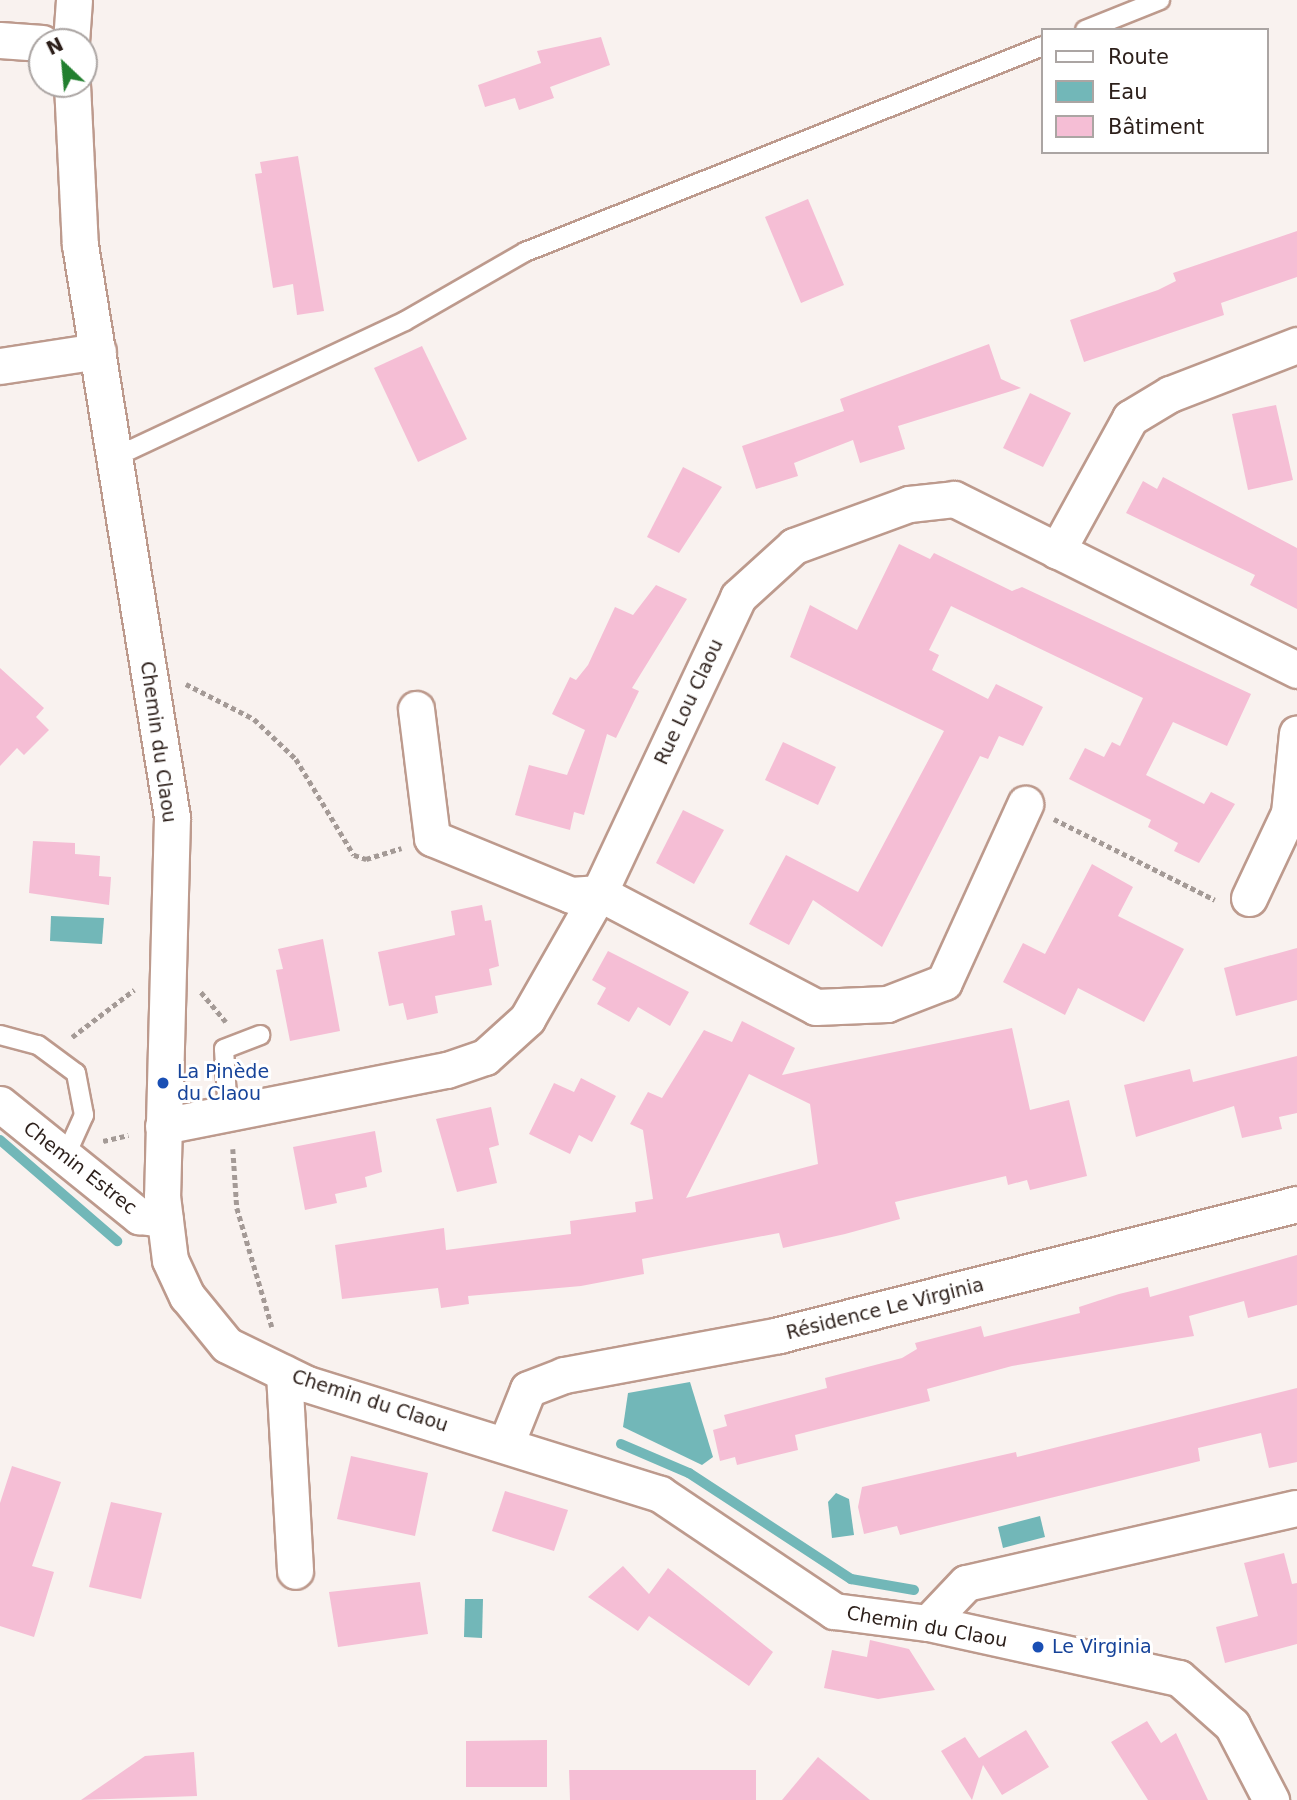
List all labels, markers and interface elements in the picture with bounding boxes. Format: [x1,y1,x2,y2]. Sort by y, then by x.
north arrow [28,28,98,98]
legend [1042,28,1269,154]
text: N [43,33,67,59]
text: Route [1108,45,1169,69]
text: Eau [1108,80,1147,104]
text: Bâtiment [1108,115,1204,139]
street label: Rue Lou Claou [650,636,728,768]
street label: Chemin du Claou [135,660,181,824]
place label: La Pinède du Claou [177,1061,269,1105]
marker: La Pinède du Claou [155,1075,171,1091]
street label: Chemin Estrec [19,1117,141,1219]
street label: Résidence Le Virginia [784,1273,986,1345]
street label: Chemin du Claou [289,1365,451,1437]
street label: Chemin du Claou [845,1602,1009,1652]
place label: Le Virginia [1052,1636,1152,1658]
marker: Le Virginia [1030,1639,1046,1655]

